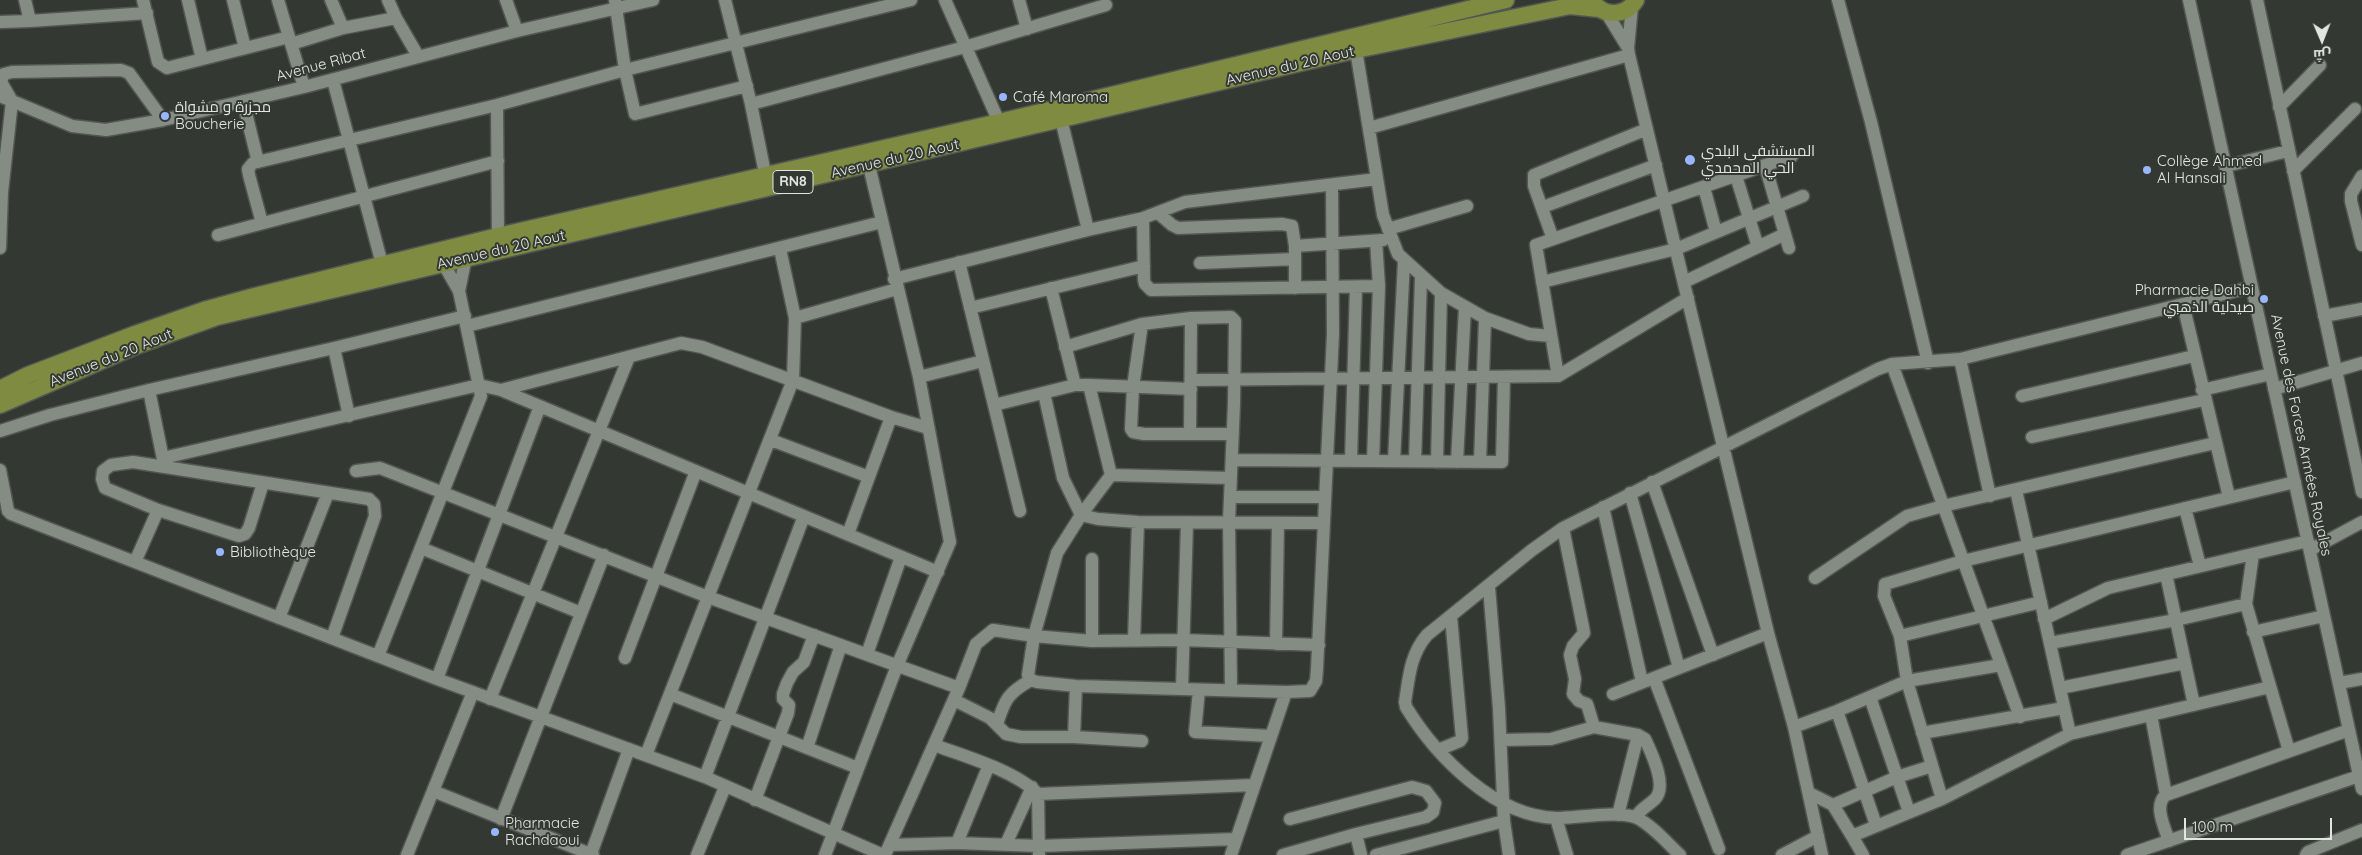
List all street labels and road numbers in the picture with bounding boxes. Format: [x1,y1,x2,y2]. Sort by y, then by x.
street label: Avenue du 20 Aout [1224,42,1356,90]
street label: Avenue Ribat [274,44,368,86]
street label: Avenue du 20 Aout [829,135,961,183]
road number: RN8 [773,170,813,193]
street label: Avenue du 20 Aout [435,226,567,274]
street label: Avenue des Forces Armées Royales [2267,312,2335,558]
street label: Avenue du 20 Aout [47,325,175,391]

